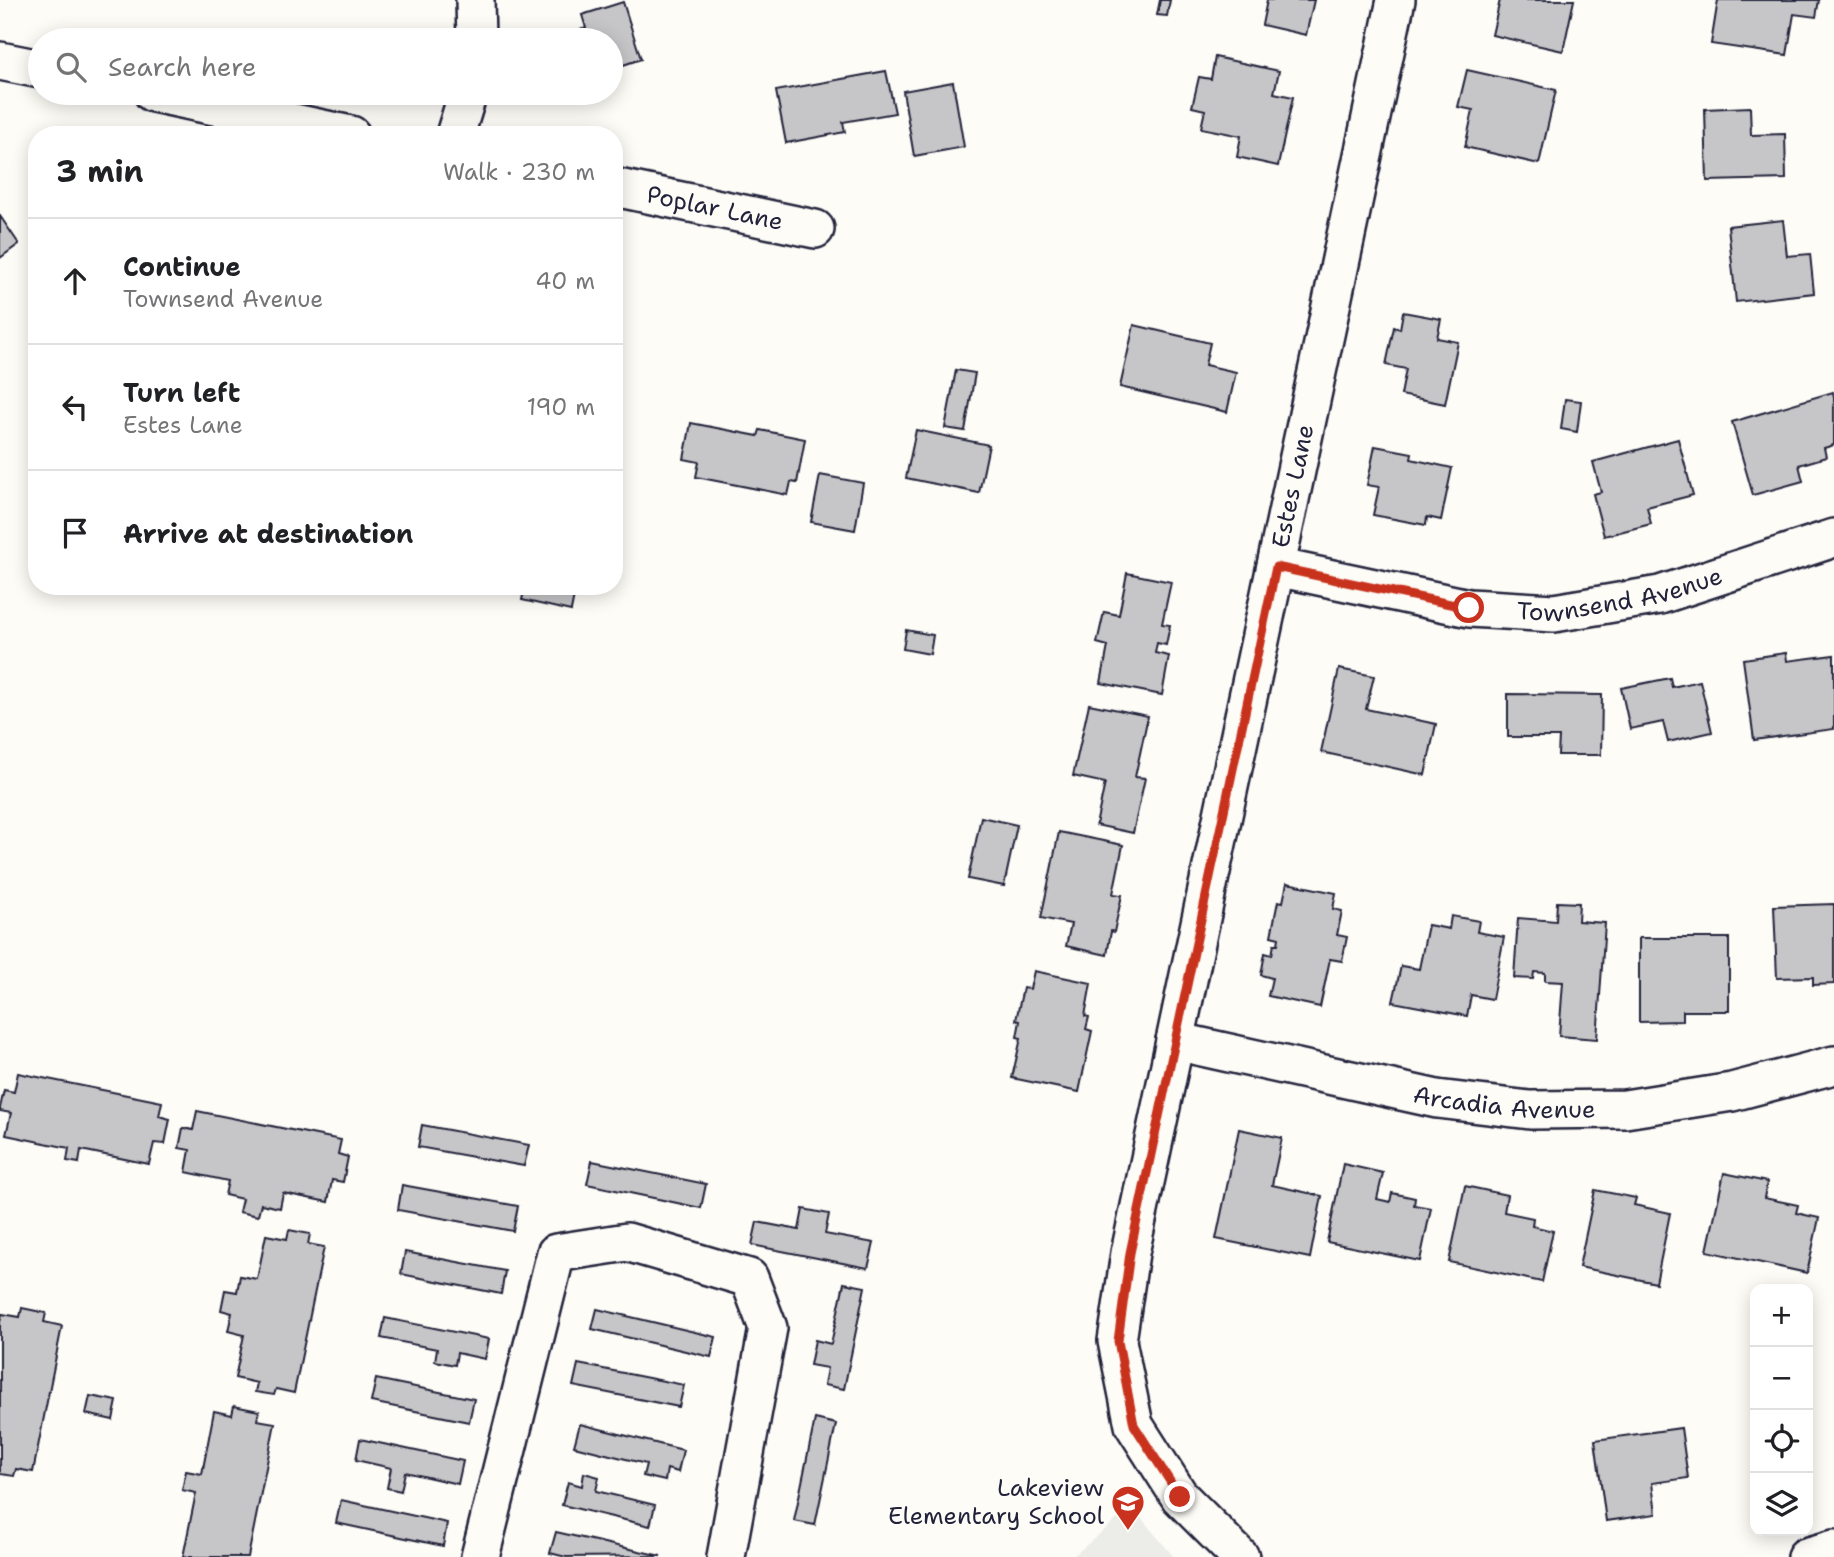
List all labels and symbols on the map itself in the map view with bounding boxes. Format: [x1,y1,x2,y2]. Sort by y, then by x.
street label: Poplar Lane [644,178,786,238]
street label: Estes Lane [1264,421,1321,551]
street label: Townsend Avenue [1516,560,1726,630]
route start [1453,592,1484,623]
street label: Arcadia Avenue [1410,1078,1596,1126]
place label: Lakeview Elementary School [888,1472,1105,1532]
route end [1164,1481,1195,1512]
school or university icon: Lakeview Elementary School [1109,1483,1147,1532]

